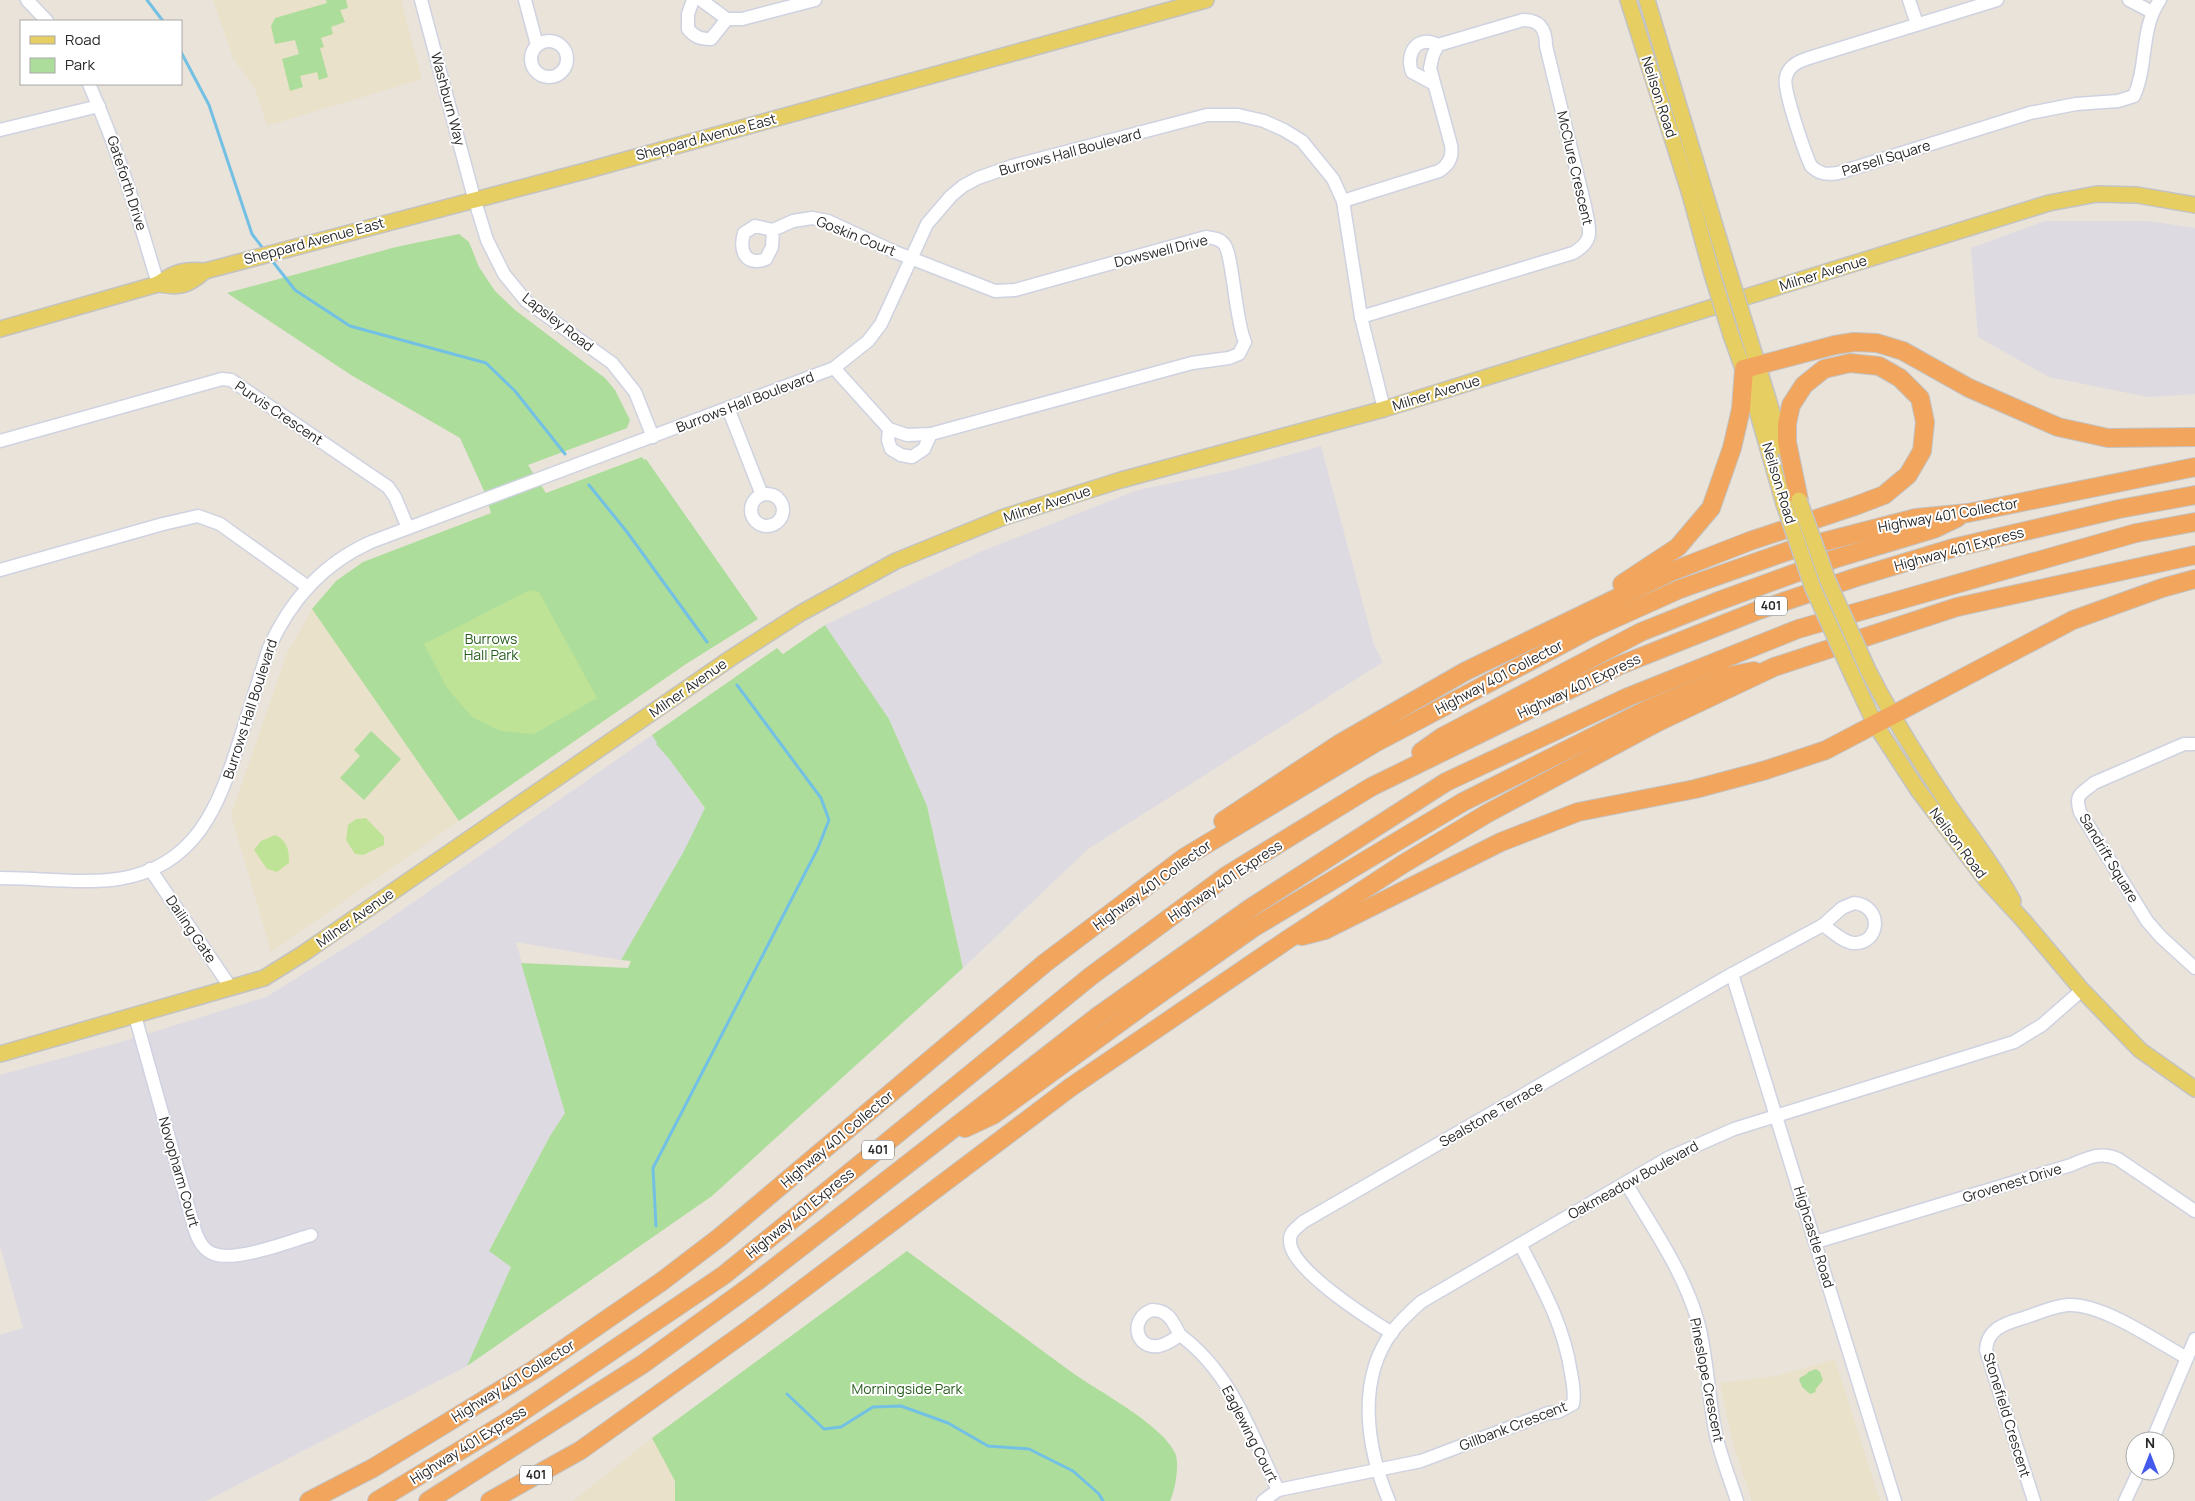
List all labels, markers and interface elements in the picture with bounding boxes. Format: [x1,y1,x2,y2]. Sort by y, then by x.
legend [20,20,182,85]
text: Road [65,29,101,50]
street label: Washburn Way [427,50,470,148]
text: Park [65,54,95,75]
street label: Neilson Road [1637,54,1682,140]
street label: Sheppard Avenue East [634,109,779,164]
street label: McClure Crescent [1553,109,1598,227]
street label: Burrows Hall Boulevard [997,123,1143,180]
street label: Gateforth Drive [103,133,152,233]
street label: Parsell Square [1839,135,1932,180]
street label: Goskin Court [814,211,899,260]
street label: Sheppard Avenue East [242,213,387,268]
street label: Dowswell Drive [1112,230,1210,271]
street label: Milner Avenue [1777,250,1869,295]
street label: Lapsley Road [519,288,598,355]
street label: Burrows Hall Boulevard [673,366,816,437]
street label: Milner Avenue [1390,370,1482,415]
street label: Purvis Crescent [232,376,327,449]
street label: Neilson Road [1758,440,1801,526]
street label: Milner Avenue [1001,480,1093,527]
street label: Highway 401 Collector [1876,493,2019,536]
street label: Highway 401 Express [1892,522,2026,575]
road number: 401 [1755,596,1787,616]
park label: Burrows Hall Park [464,629,519,664]
street label: Highway 401 Collector [1432,635,1566,718]
street label: Burrows Hall Boulevard [218,636,281,781]
street label: Highway 401 Express [1514,649,1643,722]
street label: Milner Avenue [645,654,730,721]
street label: Neilson Road [1925,803,1991,882]
street label: Sandrift Square [2075,810,2144,906]
street label: Highway 401 Collector [1089,835,1215,934]
street label: Highway 401 Express [1164,835,1286,926]
street label: Milner Avenue [312,884,397,951]
street label: Dailing Gate [162,891,221,966]
street label: Sealstone Terrace [1435,1076,1546,1151]
street label: Highway 401 Collector [777,1087,897,1191]
street label: Novopharm Court [155,1114,204,1230]
street label: Oakmeadow Boulevard [1564,1136,1701,1223]
road number: 401 [862,1140,894,1160]
street label: Grovenest Drive [1960,1158,2064,1207]
street label: Highway 401 Express [742,1163,858,1262]
street label: Highcastle Road [1790,1184,1839,1290]
street label: Pineslope Crescent [1686,1316,1729,1444]
street label: Highway 401 Collector [448,1335,578,1426]
street label: Stonefield Crescent [1979,1350,2036,1480]
park label: Morningside Park [851,1379,964,1398]
street label: Eaglewing Court [1218,1382,1283,1486]
street label: Gillbank Crescent [1456,1396,1570,1455]
street label: Highway 401 Express [406,1401,530,1488]
north arrow [2125,1431,2175,1481]
text: N [2145,1433,2155,1452]
road number: 401 [520,1466,552,1484]

